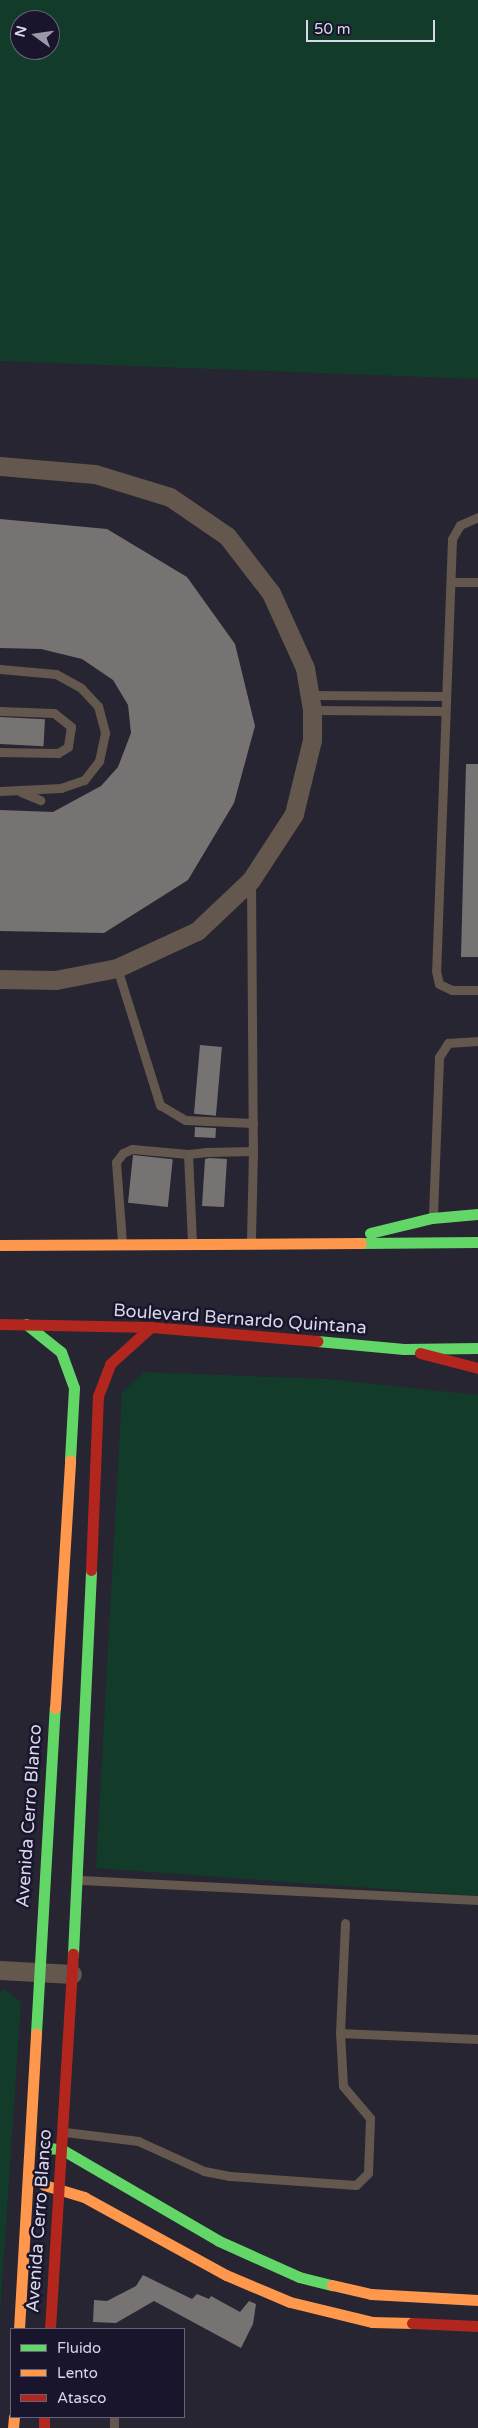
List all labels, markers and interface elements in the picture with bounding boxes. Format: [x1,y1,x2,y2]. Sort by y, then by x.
north arrow [10,10,60,60]
scale bar [308,10,437,42]
text: 50 m [314,20,351,38]
text: N [11,24,31,39]
street label: Boulevard Bernardo Quintana [113,1299,367,1339]
street label: Avenida Cerro Blanco [12,1724,46,1908]
street label: Avenida Cerro Blanco [22,2129,56,2313]
legend [10,2328,185,2418]
text: Fluido [57,2339,101,2357]
text: Lento [57,2364,98,2382]
text: Atasco [57,2389,106,2407]

